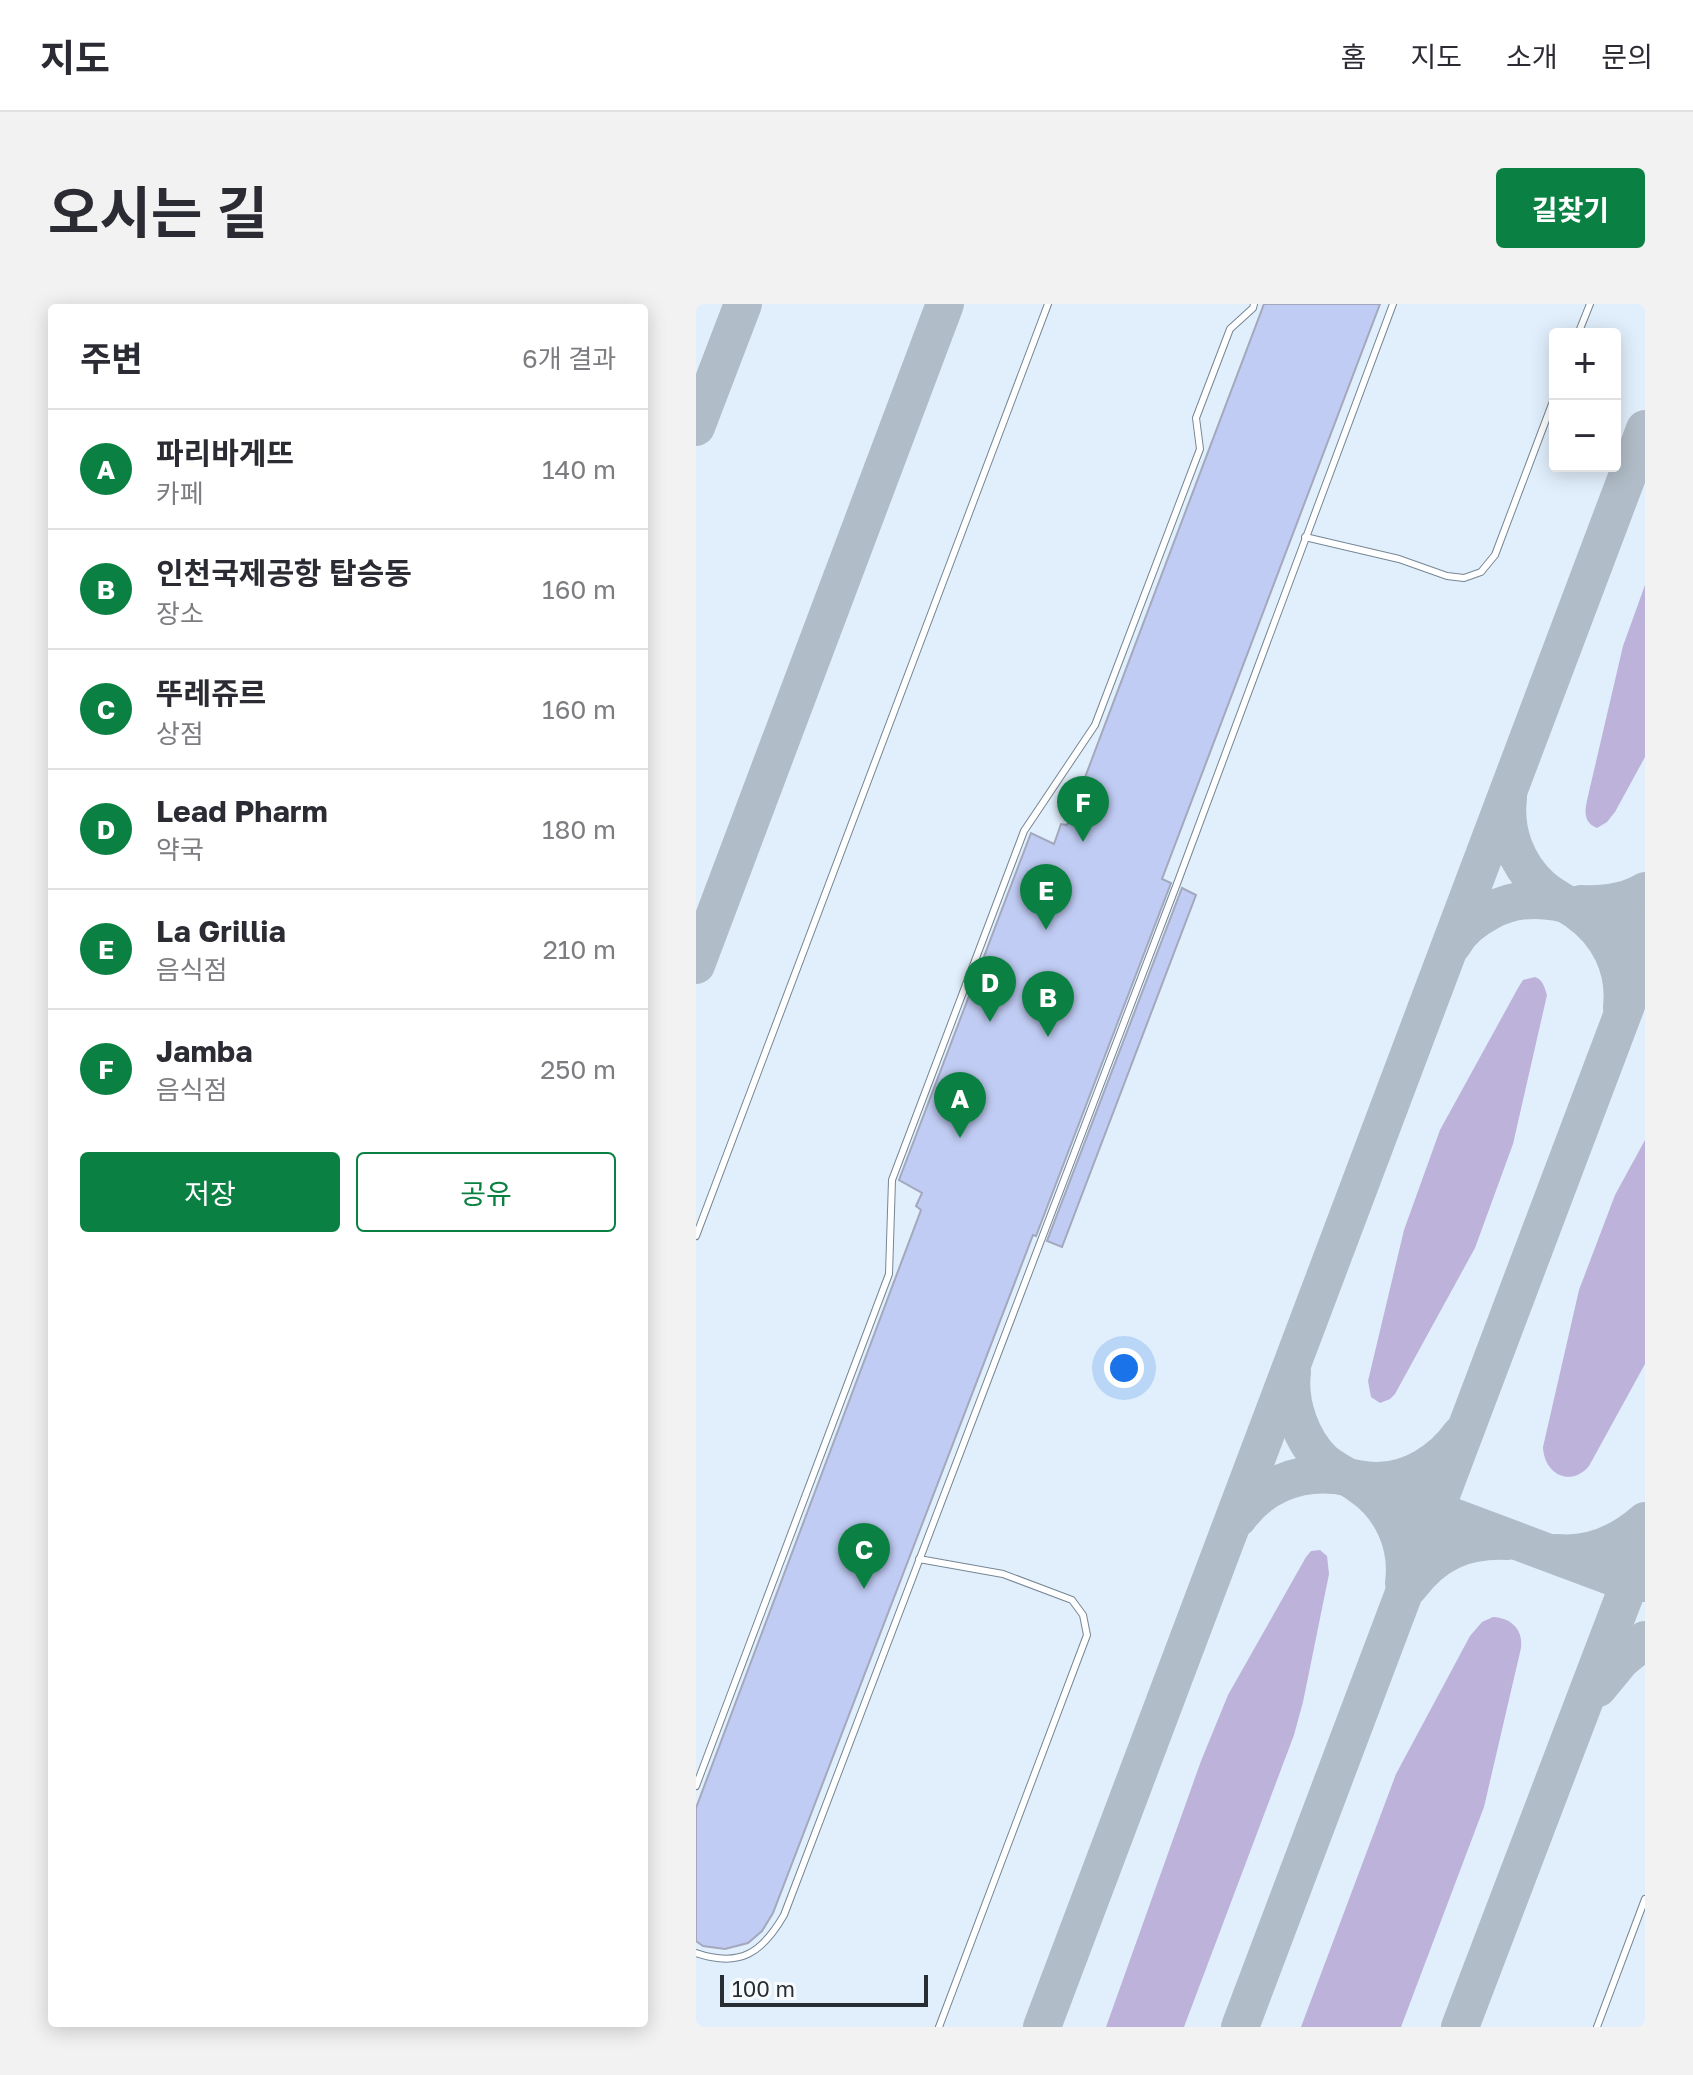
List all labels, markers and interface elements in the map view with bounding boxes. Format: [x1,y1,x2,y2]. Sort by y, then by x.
text: 지도 [40,35,110,80]
text: 홈 [1341,40,1366,73]
text: 지도 [1410,40,1462,73]
text: 소개 [1506,40,1557,73]
text: 문의 [1601,40,1653,73]
button: 길찾기 [1496,168,1645,248]
text: 오시는 길 [48,178,268,245]
map controls [1549,328,1621,472]
button: + [1549,328,1621,400]
text: 주변 [80,338,143,378]
text: 6개 결과 [522,343,616,374]
button: − [1549,400,1621,472]
text: 파리바게뜨 [156,435,294,471]
text: A [97,454,115,485]
text: 140 m [542,454,616,485]
text: 카페 [156,478,204,509]
text: 인천국제공항 탑승동 [156,555,412,591]
text: B [97,574,115,605]
text: 160 m [542,574,616,605]
text: 장소 [156,598,204,629]
text: 뚜레쥬르 [156,675,266,711]
text: C [97,694,115,725]
text: 160 m [542,694,616,725]
text: 상점 [156,718,204,749]
pin: F [1057,776,1109,842]
text: Lead Pharm [156,793,328,829]
text: D [97,814,115,845]
text: 180 m [542,814,616,845]
text: 약국 [156,834,204,865]
pin: E [1020,864,1072,930]
text: La Grillia [156,913,286,949]
text: E [98,934,114,965]
text: 210 m [543,934,616,965]
text: 음식점 [156,954,228,985]
pin: D [964,956,1016,1022]
pin: B [1022,971,1074,1037]
text: Jamba [156,1033,253,1069]
text: F [98,1054,114,1085]
text: 250 m [540,1054,616,1085]
pin: A [934,1072,986,1138]
text: 음식점 [156,1074,228,1105]
button: 저장 [80,1152,340,1232]
button: 공유 [356,1152,616,1232]
your location [1104,1348,1144,1388]
pin: C [838,1523,890,1589]
scale bar [720,1971,928,2007]
text: 100 m [732,1975,795,2002]

